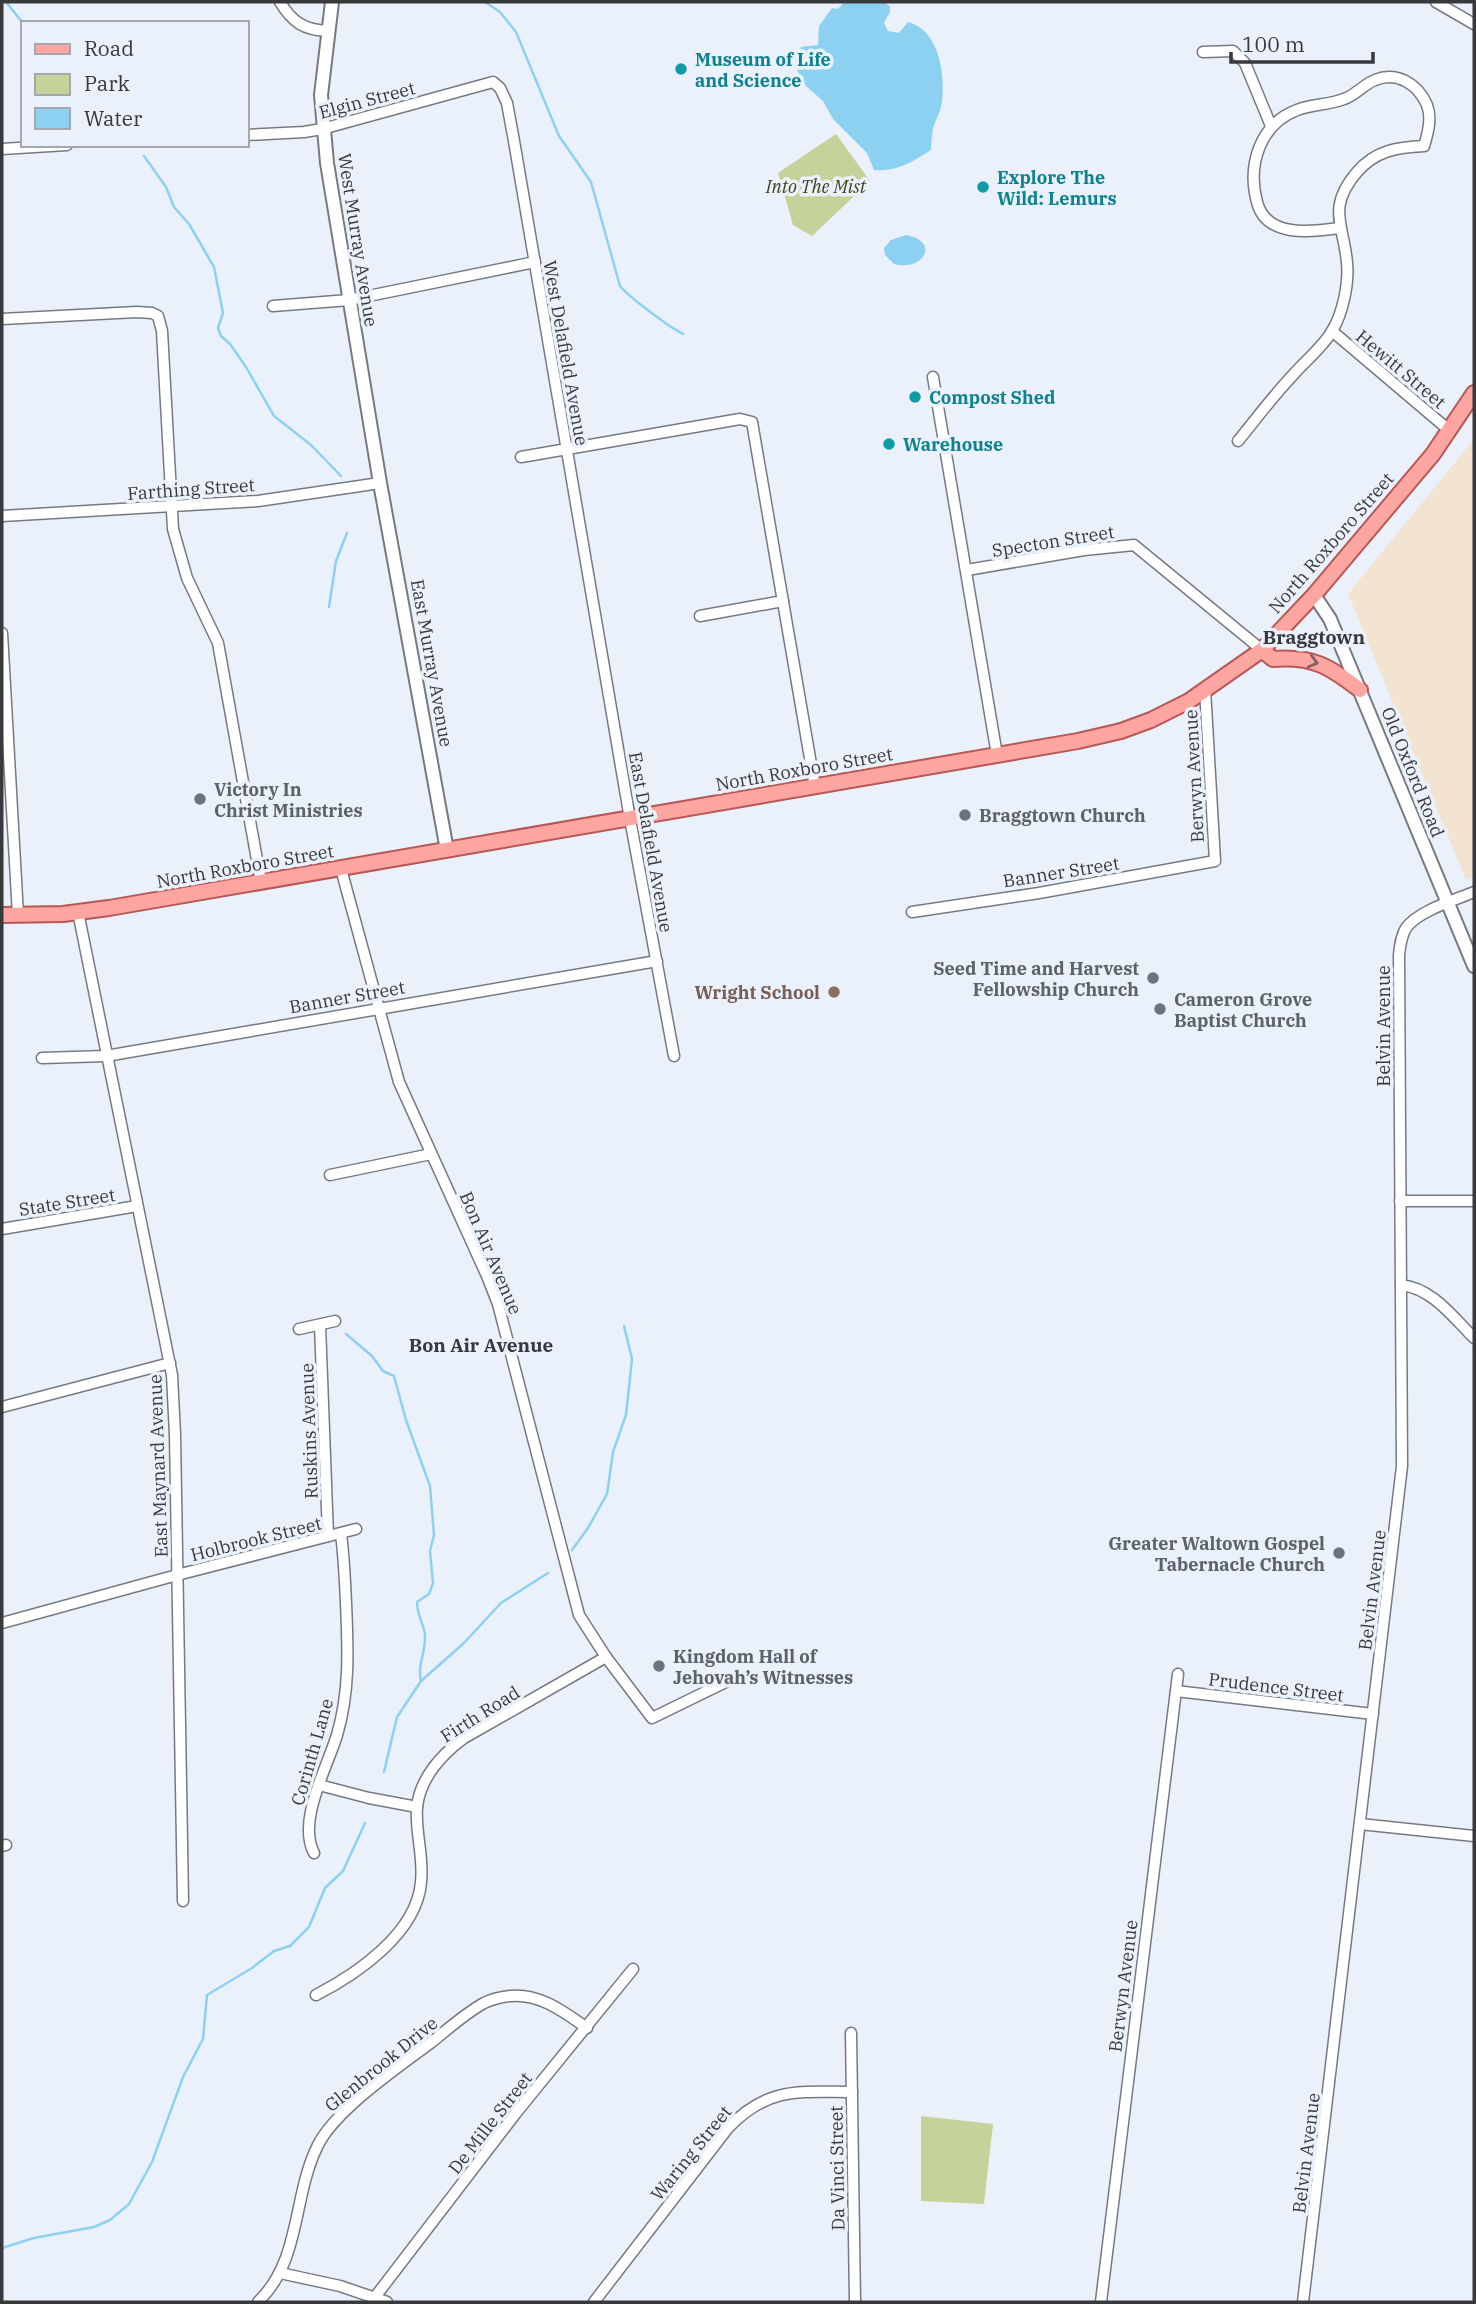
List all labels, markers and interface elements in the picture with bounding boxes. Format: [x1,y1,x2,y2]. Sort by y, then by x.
legend [21,21,248,147]
scale bar [1231,21,1373,65]
text: 100 m [1242,30,1305,58]
text: Road [84,34,134,62]
place label: Museum of Life and Science [695,48,831,92]
marker: Museum of Life and Science [673,61,689,77]
text: Park [84,69,131,97]
street label: Elgin Street [316,76,418,124]
text: Water [84,104,143,132]
street label: West Murray Avenue [333,152,383,328]
place label: Explore The Wild: Lemurs [997,166,1117,210]
park label: Into The Mist [765,175,867,198]
marker: Explore The Wild: Lemurs [975,179,991,195]
street label: West Delafield Avenue [538,259,594,447]
street label: Hewitt Street [1351,325,1451,413]
place label: Compost Shed [929,386,1055,409]
marker: Compost Shed [907,389,923,405]
place label: Warehouse [903,433,1003,456]
marker: Warehouse [881,436,897,452]
street label: North Roxboro Street [1263,468,1399,618]
street label: Farthing Street [126,473,256,505]
street label: Specton Street [990,520,1116,562]
street label: East Murray Avenue [406,577,458,749]
district label: Braggtown [1263,625,1366,649]
one-way arrow [1307,654,1319,668]
street label: Old Oxford Road [1376,703,1450,841]
street label: Berwyn Avenue [1179,709,1209,843]
street label: North Roxboro Street [714,742,894,796]
street label: East Delafield Avenue [624,750,678,934]
place label: Victory In Christ Ministries [214,778,363,822]
marker: Victory In Christ Ministries [192,791,208,807]
place label: Braggtown Church [979,804,1146,827]
marker: Braggtown Church [957,807,973,823]
street label: North Roxboro Street [155,839,335,893]
street label: Banner Street [1001,851,1121,893]
place label: Seed Time and Harvest Fellowship Church [933,957,1139,1001]
street label: Belvin Avenue [1372,965,1395,1087]
marker: Seed Time and Harvest Fellowship Church [1145,970,1161,986]
street label: Banner Street [287,975,407,1019]
place label: Wright School [694,981,820,1004]
marker: Wright School [826,984,842,1000]
place label: Cameron Grove Baptist Church [1174,988,1312,1032]
marker: Cameron Grove Baptist Church [1152,1001,1168,1017]
street label: State Street [17,1183,117,1221]
street label: Bon Air Avenue [455,1188,527,1318]
district label: Bon Air Avenue [409,1333,553,1357]
street label: Ruskins Avenue [295,1363,323,1499]
street label: East Maynard Avenue [143,1374,173,1558]
street label: Holbrook Street [188,1512,324,1566]
street label: Belvin Avenue [1353,1528,1391,1652]
place label: Greater Waltown Gospel Tabernacle Church [1108,1532,1325,1576]
marker: Greater Waltown Gospel Tabernacle Church [1331,1545,1347,1561]
place label: Kingdom Hall of Jehovah’s Witnesses [673,1645,853,1689]
marker: Kingdom Hall of Jehovah’s Witnesses [651,1658,667,1674]
street label: Prudence Street [1207,1667,1345,1707]
street label: Firth Road [436,1681,524,1747]
street label: Corinth Lane [286,1696,338,1808]
street label: Berwyn Avenue [1103,1919,1143,2053]
street label: Glenbrook Drive [320,2011,442,2117]
street label: De Mille Street [443,2067,537,2179]
street label: Belvin Avenue [1287,2091,1325,2215]
street label: Waring Street [646,2101,736,2205]
street label: Da Vinci Street [824,2105,850,2231]

